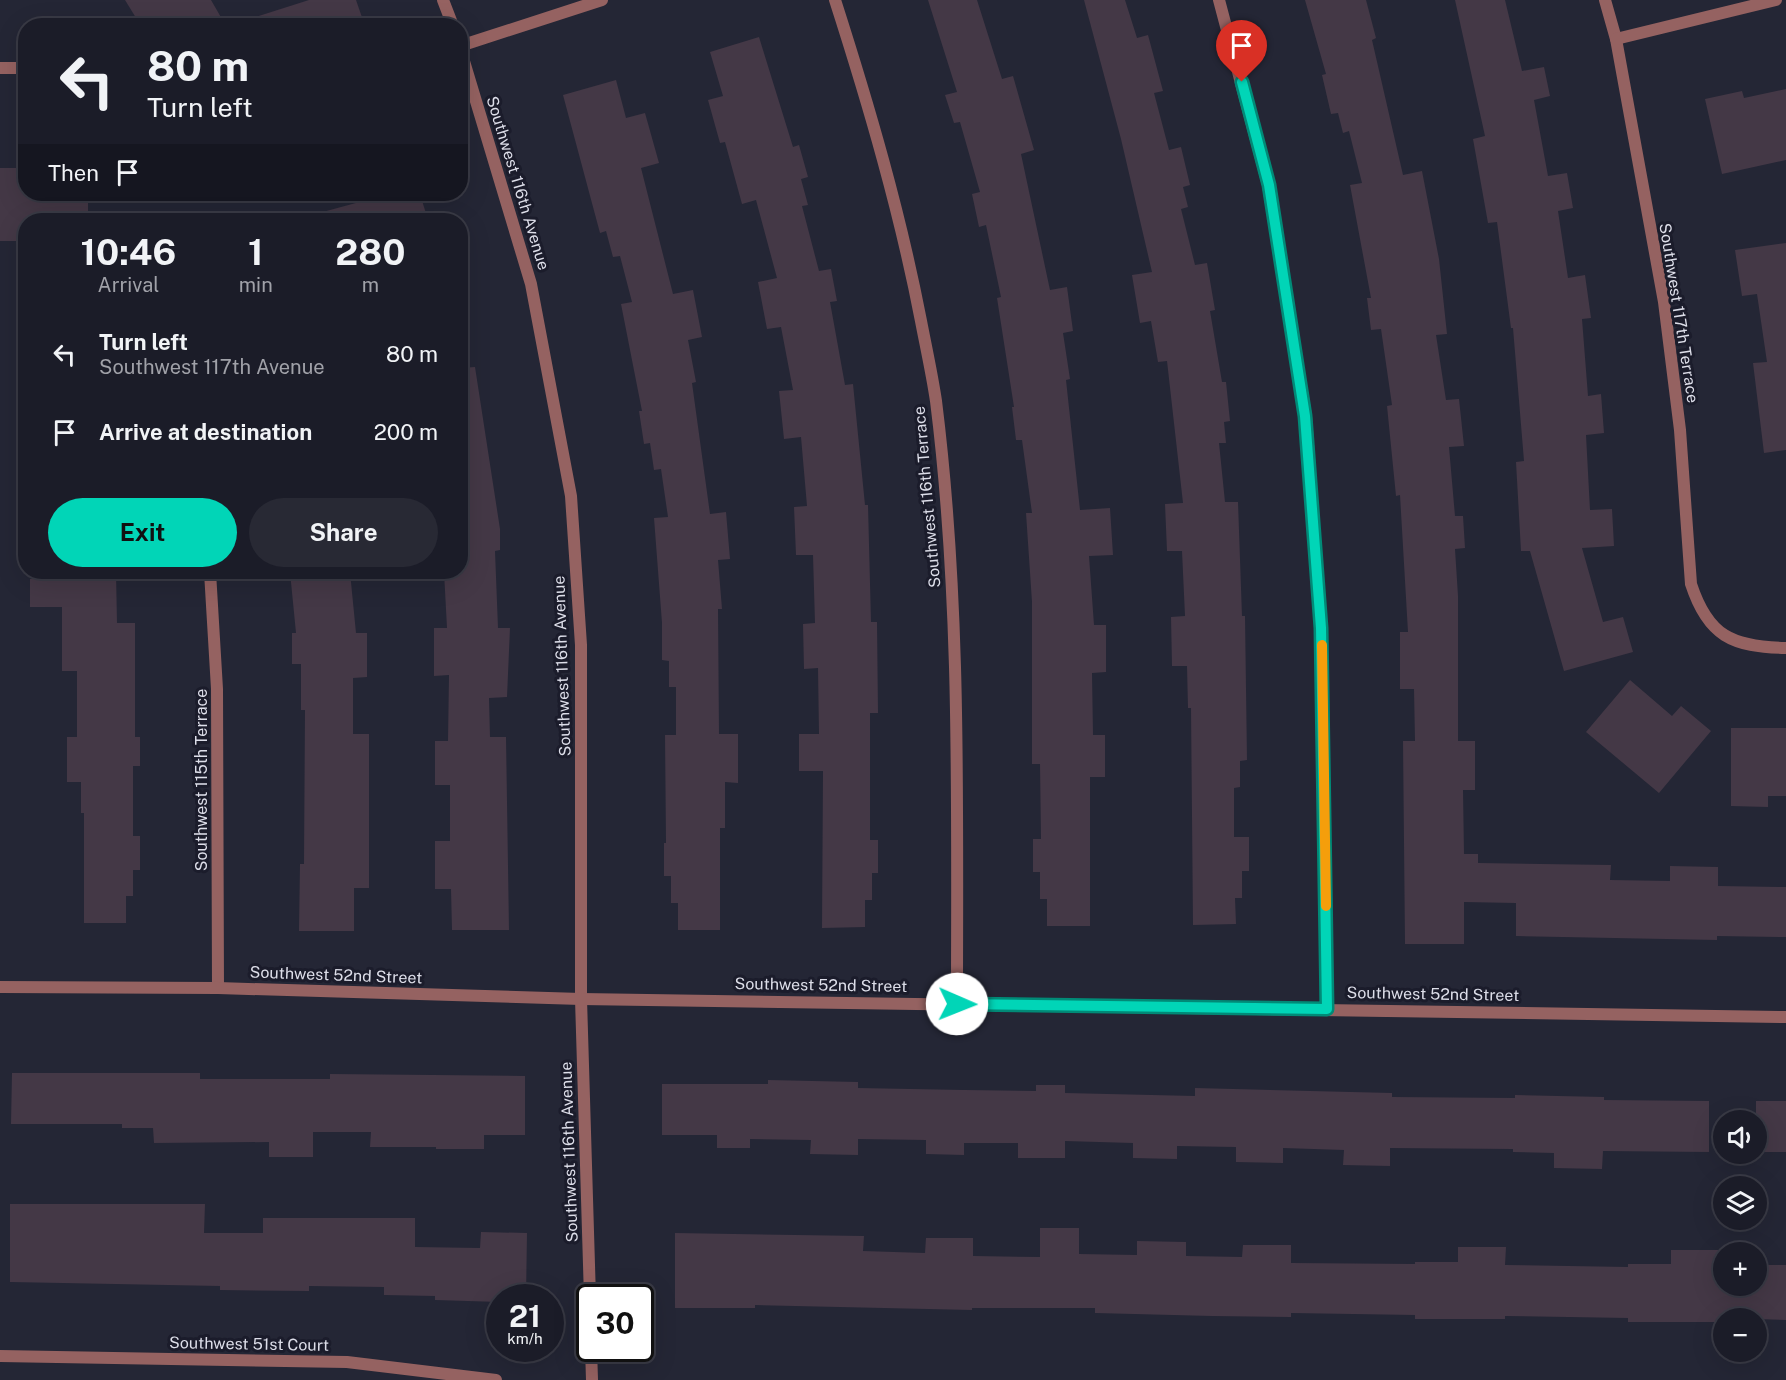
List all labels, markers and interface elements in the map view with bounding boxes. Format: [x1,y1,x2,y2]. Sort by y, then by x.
pin [1216,20,1267,82]
icon: arrive [1225,29,1258,62]
text: 80 m [147,41,249,90]
icon: left [48,42,126,120]
text: Turn left [147,91,253,123]
street label: Southwest 116th Avenue [482,94,554,272]
icon: arrive [111,156,144,189]
text: Then [48,160,99,186]
street label: Southwest 117th Terrace [1655,222,1703,404]
text: 10:46 [81,231,176,273]
text: 1 [248,231,263,273]
text: 280 [335,231,405,273]
text: Arrival [98,273,159,297]
text: min [239,273,273,297]
text: m [362,273,379,297]
text: Turn left [99,329,188,355]
icon: left [48,338,81,371]
text: 80 m [386,341,438,367]
text: Southwest 117th Avenue [99,355,325,379]
street label: Southwest 116th Terrace [910,405,944,589]
icon: arrive [48,416,81,449]
text: Arrive at destination [99,419,312,445]
text: 200 m [374,419,438,445]
button: Exit [48,498,237,567]
button: Share [249,498,438,567]
street label: Southwest 116th Avenue [549,575,575,757]
street label: Southwest 115th Terrace [192,689,211,871]
street label: Southwest 52nd Street [249,962,423,988]
position arrow [925,972,989,1036]
street label: Southwest 52nd Street [734,974,908,996]
street label: Southwest 52nd Street [1346,983,1520,1005]
street label: Southwest 116th Avenue [556,1061,582,1243]
map controls [1713,1110,1767,1362]
button: sound [1713,1110,1767,1164]
button: layers [1713,1176,1767,1230]
button: + [1713,1242,1767,1296]
speed limit sign: 30 [576,1284,654,1362]
text: 21 [509,1298,541,1334]
button: − [1713,1308,1767,1362]
text: km/h [507,1330,543,1347]
street label: Southwest 51st Court [169,1333,329,1355]

